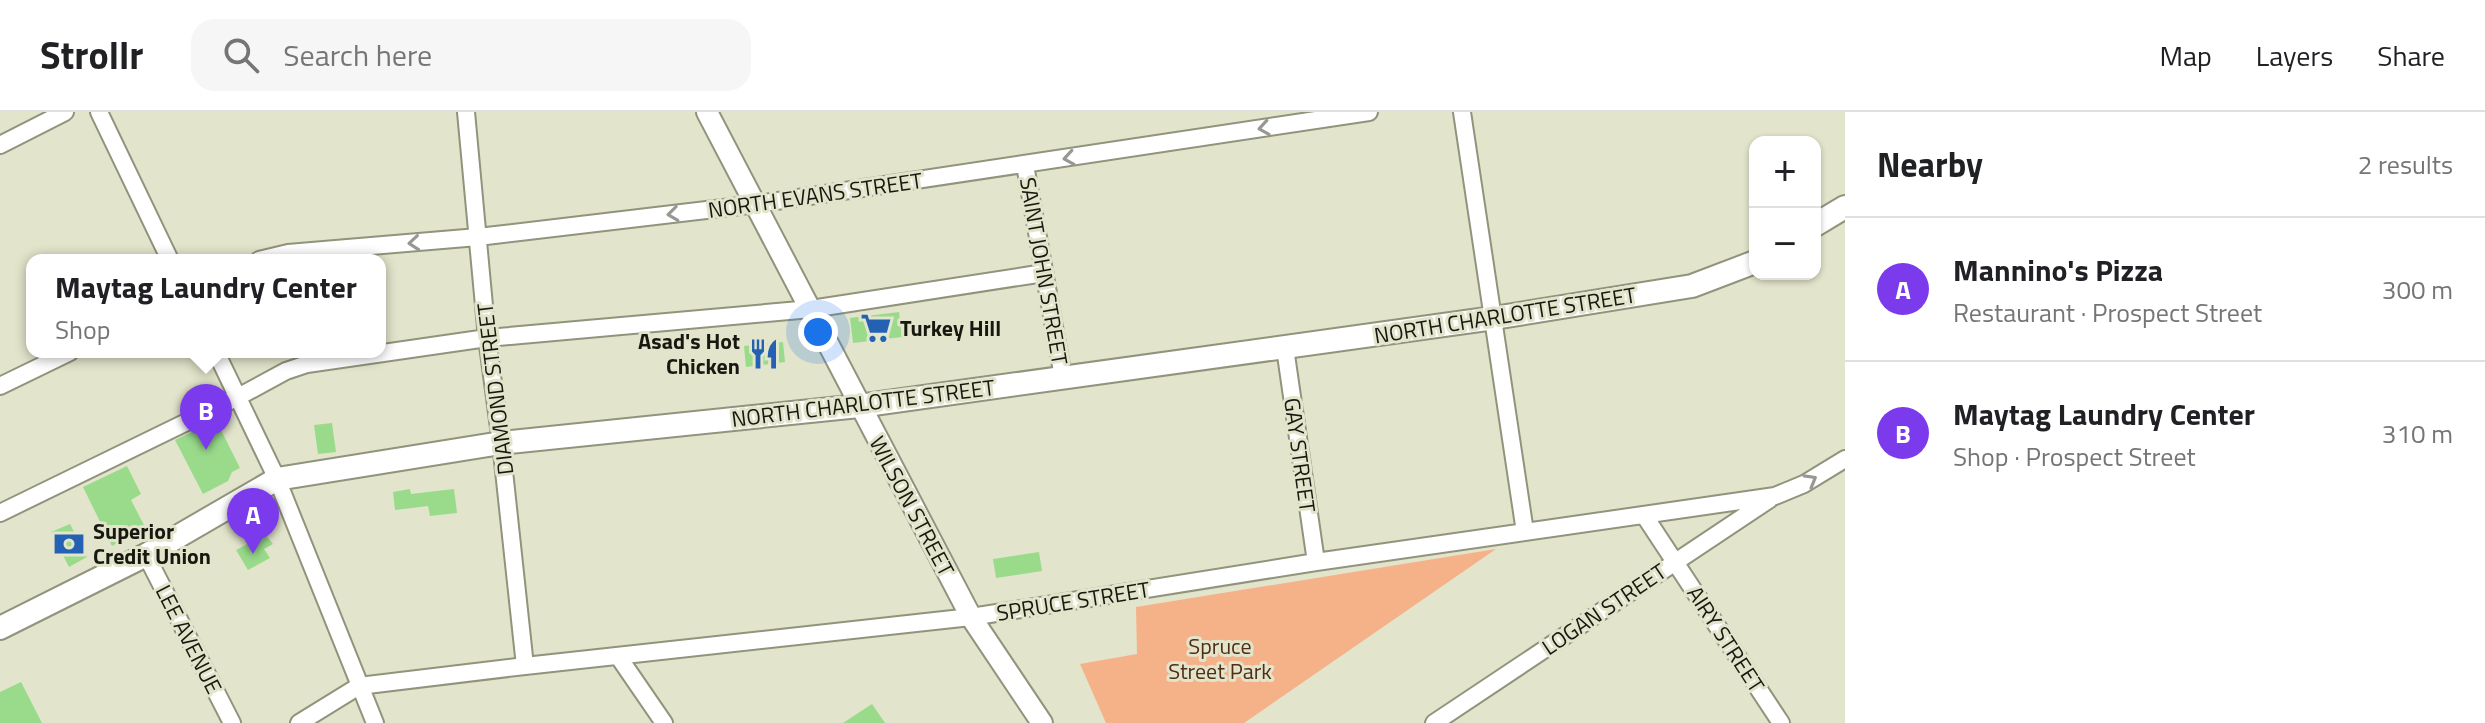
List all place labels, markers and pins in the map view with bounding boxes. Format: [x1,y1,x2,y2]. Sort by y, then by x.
supermarket icon: Turkey Hill [859,311,893,345]
place label: Turkey Hill [900,311,1001,345]
place label: Asad's Hot Chicken [638,324,740,383]
restaurant icon: Asad's Hot Chicken [747,337,781,371]
pin: B [180,384,232,450]
pin: A [227,488,279,554]
place label: Superior Credit Union [93,514,211,573]
bank icon: Superior Credit Union [52,527,86,561]

